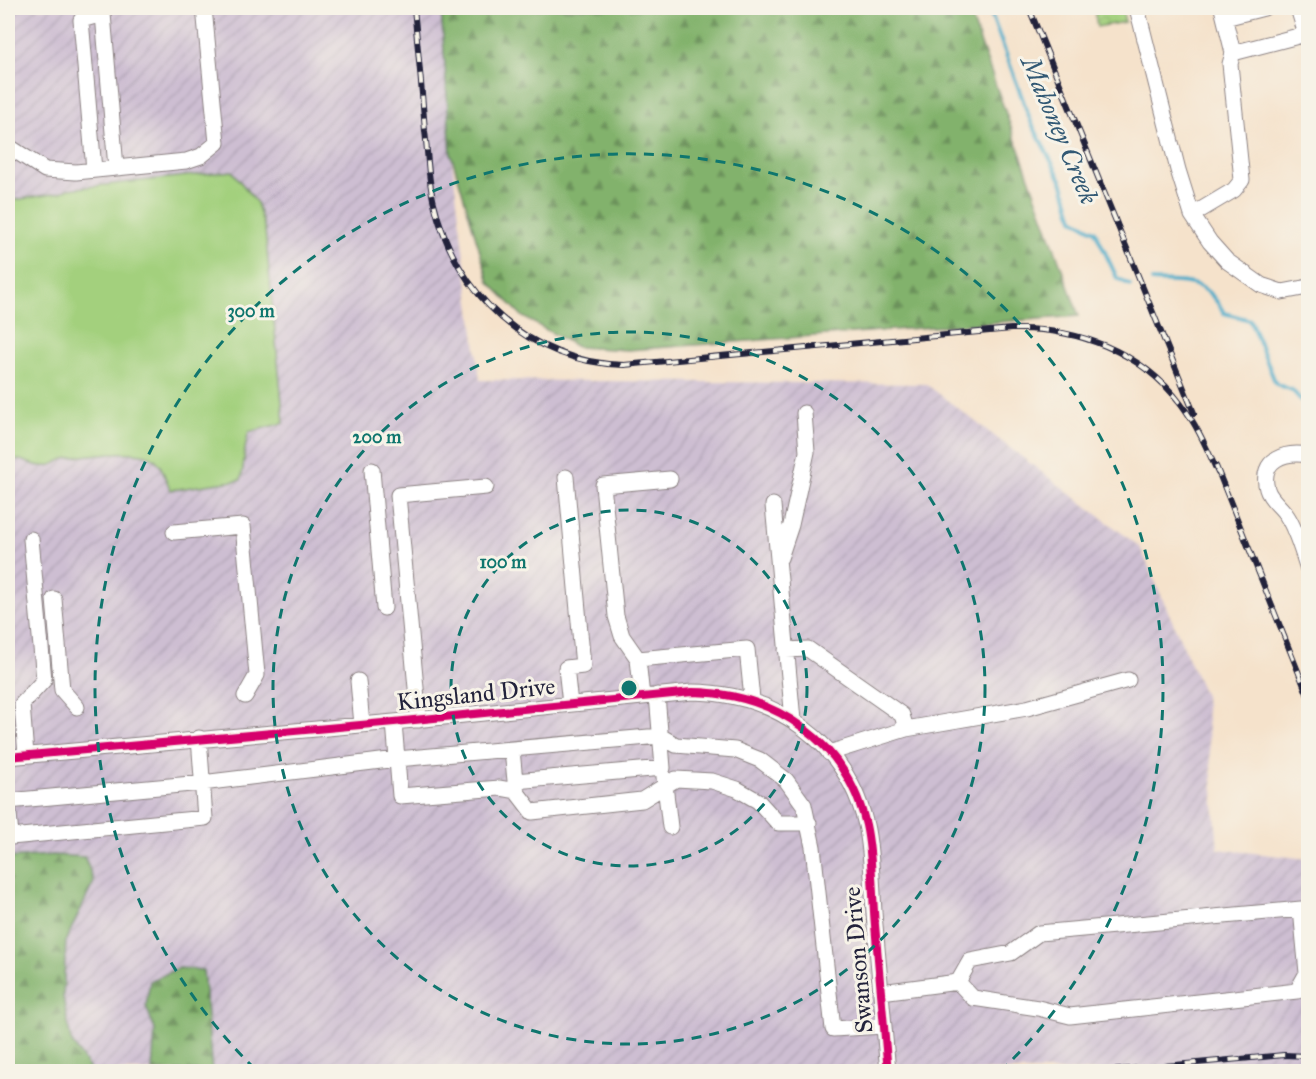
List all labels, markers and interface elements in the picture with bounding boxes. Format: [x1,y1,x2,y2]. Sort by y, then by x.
water label: Mahoney Creek [1013,48,1106,209]
text: 300 m [227,300,275,323]
text: 200 m [353,426,402,448]
text: 100 m [480,551,527,573]
street label: Kingsland Drive [395,671,557,717]
centre of rings [619,678,639,698]
street label: Swanson Drive [837,885,879,1035]

